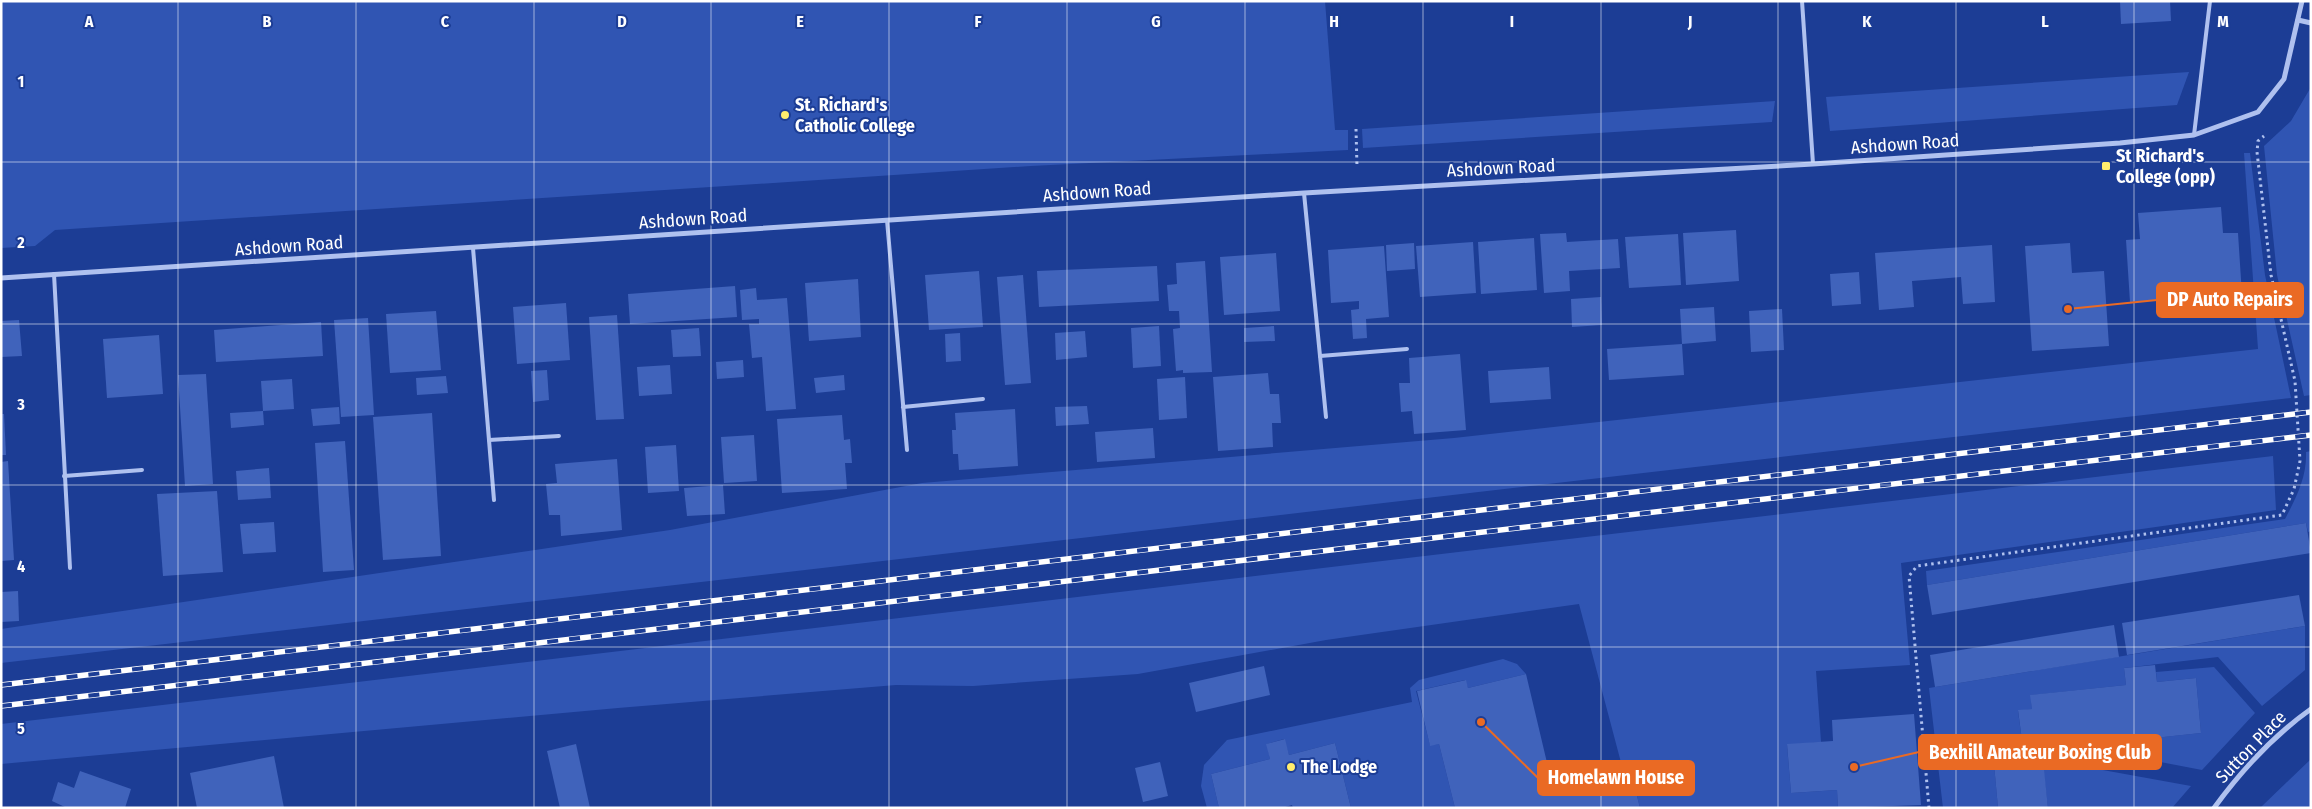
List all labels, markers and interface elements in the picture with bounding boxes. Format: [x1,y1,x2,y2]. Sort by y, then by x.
text: A [84,12,94,31]
text: B [263,12,272,31]
text: C [441,12,450,31]
text: D [617,12,627,31]
text: E [796,12,804,31]
text: F [974,12,982,31]
text: G [1151,12,1161,31]
text: H [1329,12,1339,31]
text: I [1510,12,1514,31]
text: J [1687,12,1692,31]
text: K [1862,12,1872,31]
text: L [2041,12,2049,31]
text: M [2217,12,2229,31]
text: 1 [18,72,24,91]
place label: St. Richard's Catholic College [795,94,915,137]
marker: St. Richard's Catholic College [779,109,791,121]
street label: Ashdown Road [1850,129,1960,159]
place label: St Richard's College (opp) [2116,145,2216,188]
street label: Ashdown Road [1446,154,1556,182]
marker: St Richard's College (opp) [2100,160,2112,172]
street label: Ashdown Road [1042,177,1152,207]
street label: Ashdown Road [638,204,748,234]
street label: Ashdown Road [234,231,344,261]
text: 2 [16,233,25,252]
callout: DP Auto Repairs [2157,283,2303,317]
text: DP Auto Repairs [2167,288,2294,311]
text: 3 [16,395,25,414]
text: 4 [17,557,25,576]
street label: Sutton Place [2211,706,2291,788]
text: 5 [17,719,25,738]
callout: Bexhill Amateur Boxing Club [1919,735,2161,769]
text: Bexhill Amateur Boxing Club [1929,741,2151,764]
place label: The Lodge [1301,756,1377,778]
marker: The Lodge [1285,761,1297,773]
callout: Homelawn House [1538,761,1694,795]
text: Homelawn House [1548,766,1685,789]

